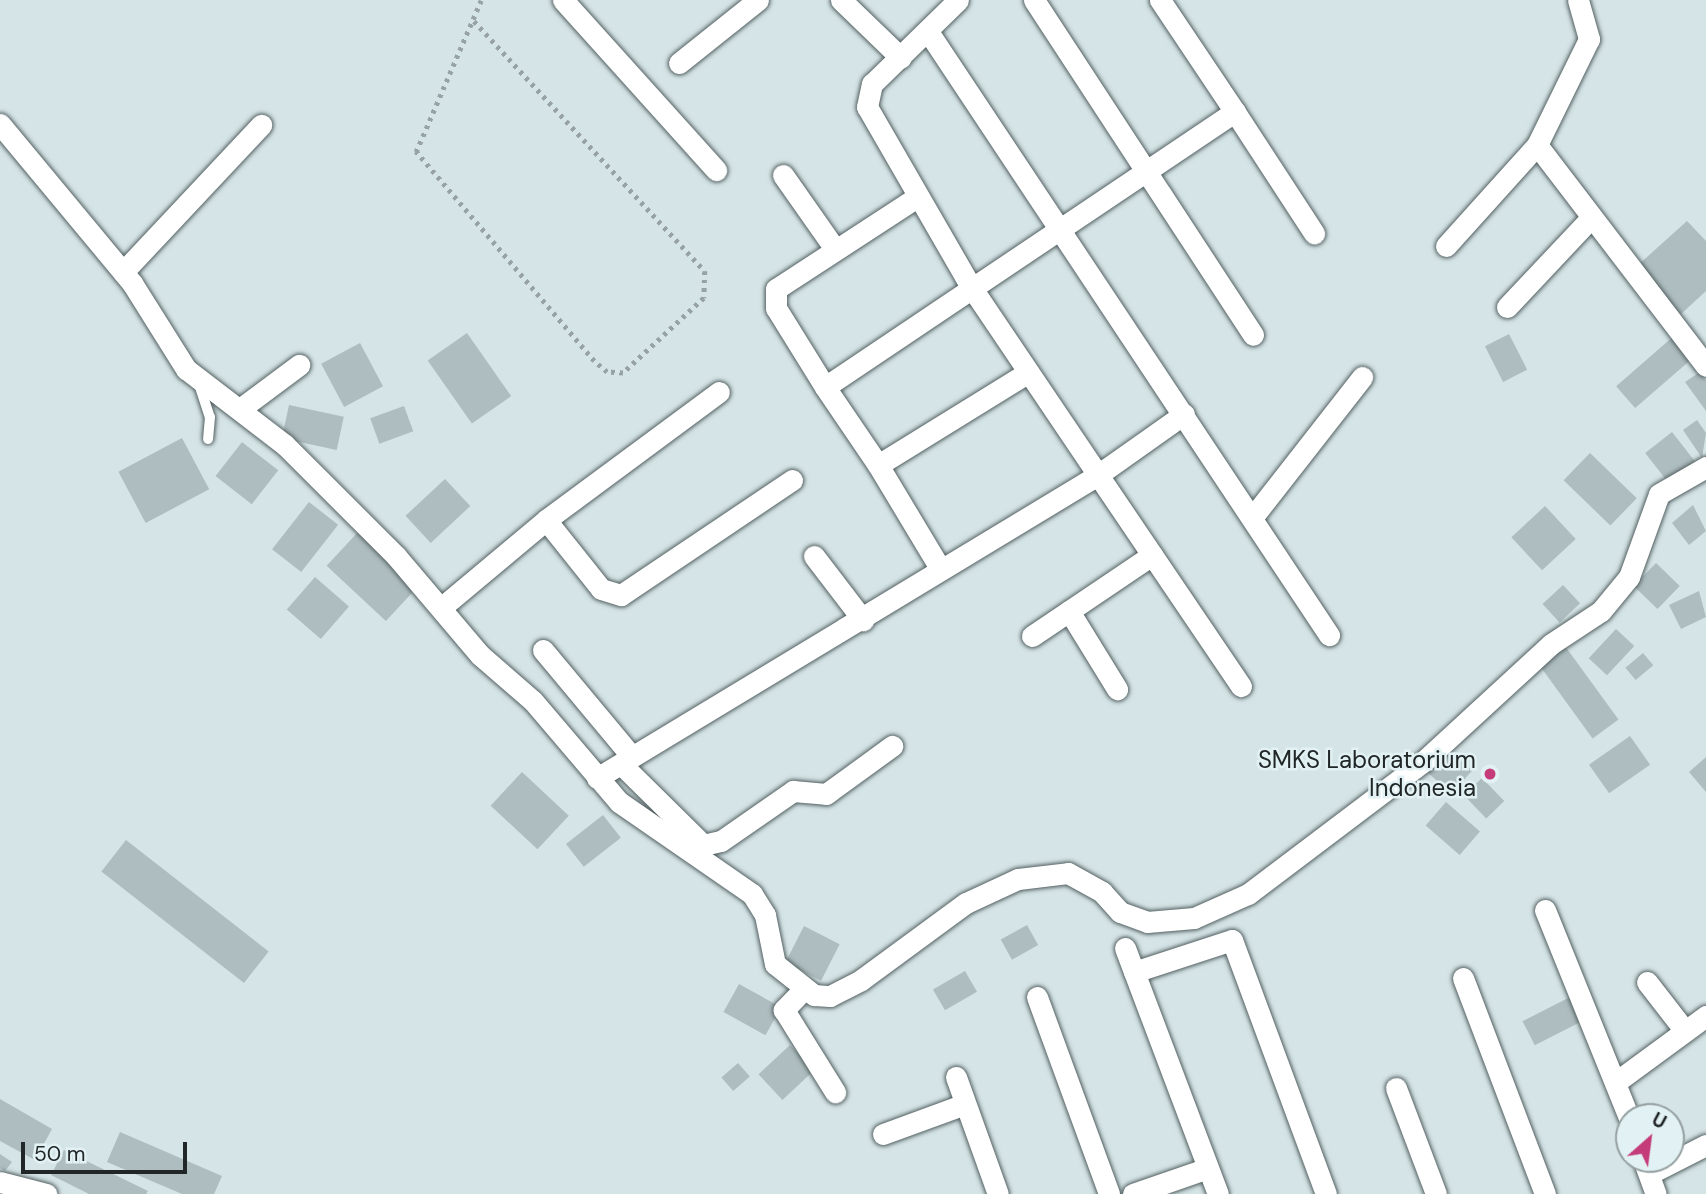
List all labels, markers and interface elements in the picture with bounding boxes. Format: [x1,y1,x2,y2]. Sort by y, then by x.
place label: SMKS Laboratorium Indonesia [1258,746,1476,802]
marker: SMKS Laboratorium Indonesia [1482,766,1498,782]
north arrow [1615,1103,1685,1173]
text: U [1648,1107,1671,1135]
scale bar [24,1128,191,1172]
text: 50 m [34,1140,85,1168]

